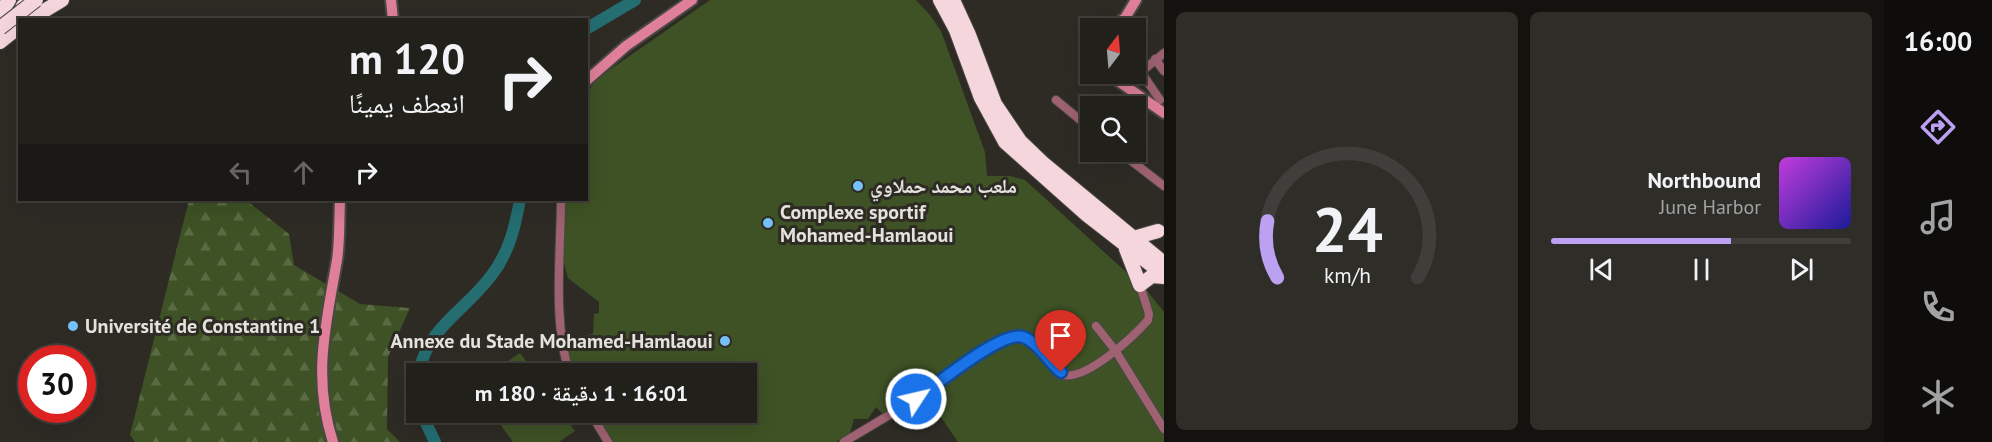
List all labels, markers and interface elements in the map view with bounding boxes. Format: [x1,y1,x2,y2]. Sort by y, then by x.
north arrow [1080,18,1146,84]
map controls [1080,18,1146,162]
text: 16:00 [1904,24,1972,58]
text: 120 m [349,31,465,86]
icon: right [486,42,564,120]
text: انعطف يمينًا [349,86,465,120]
button: search [1080,96,1146,162]
icon: directions [1917,106,1959,148]
icon: left [224,156,257,189]
icon: ahead [287,156,320,189]
icon: right [350,156,383,189]
text: Northbound [1647,166,1761,194]
place label: ملعب محمد حملاوي [870,173,1017,202]
marker: ملعب محمد حملاوي [851,179,865,193]
text: 24 [1312,188,1382,269]
text: June Harbor [1659,194,1761,220]
icon: music [1917,196,1959,238]
place label: Complexe sportif Mohamed-Hamlaoui [780,199,954,248]
marker: Complexe sportif Mohamed-Hamlaoui [761,216,775,230]
icon: previous [1585,253,1618,286]
icon: pause [1685,253,1718,286]
icon: next [1785,253,1818,286]
text: km/h [1323,261,1370,289]
icon: phone [1917,286,1959,328]
pin [1035,310,1086,372]
place label: Université de Constantine 1 [85,313,320,339]
marker: Université de Constantine 1 [66,319,80,333]
icon: arrive [1044,319,1077,352]
place label: Annexe du Stade Mohamed-Hamlaoui [391,328,713,354]
marker: Annexe du Stade Mohamed-Hamlaoui [718,334,732,348]
speed limit sign: 30 [18,345,96,423]
position arrow [884,367,948,431]
icon: climate [1917,376,1959,418]
text: 16:01 · 1 دقيقة · 180 m [475,379,688,407]

